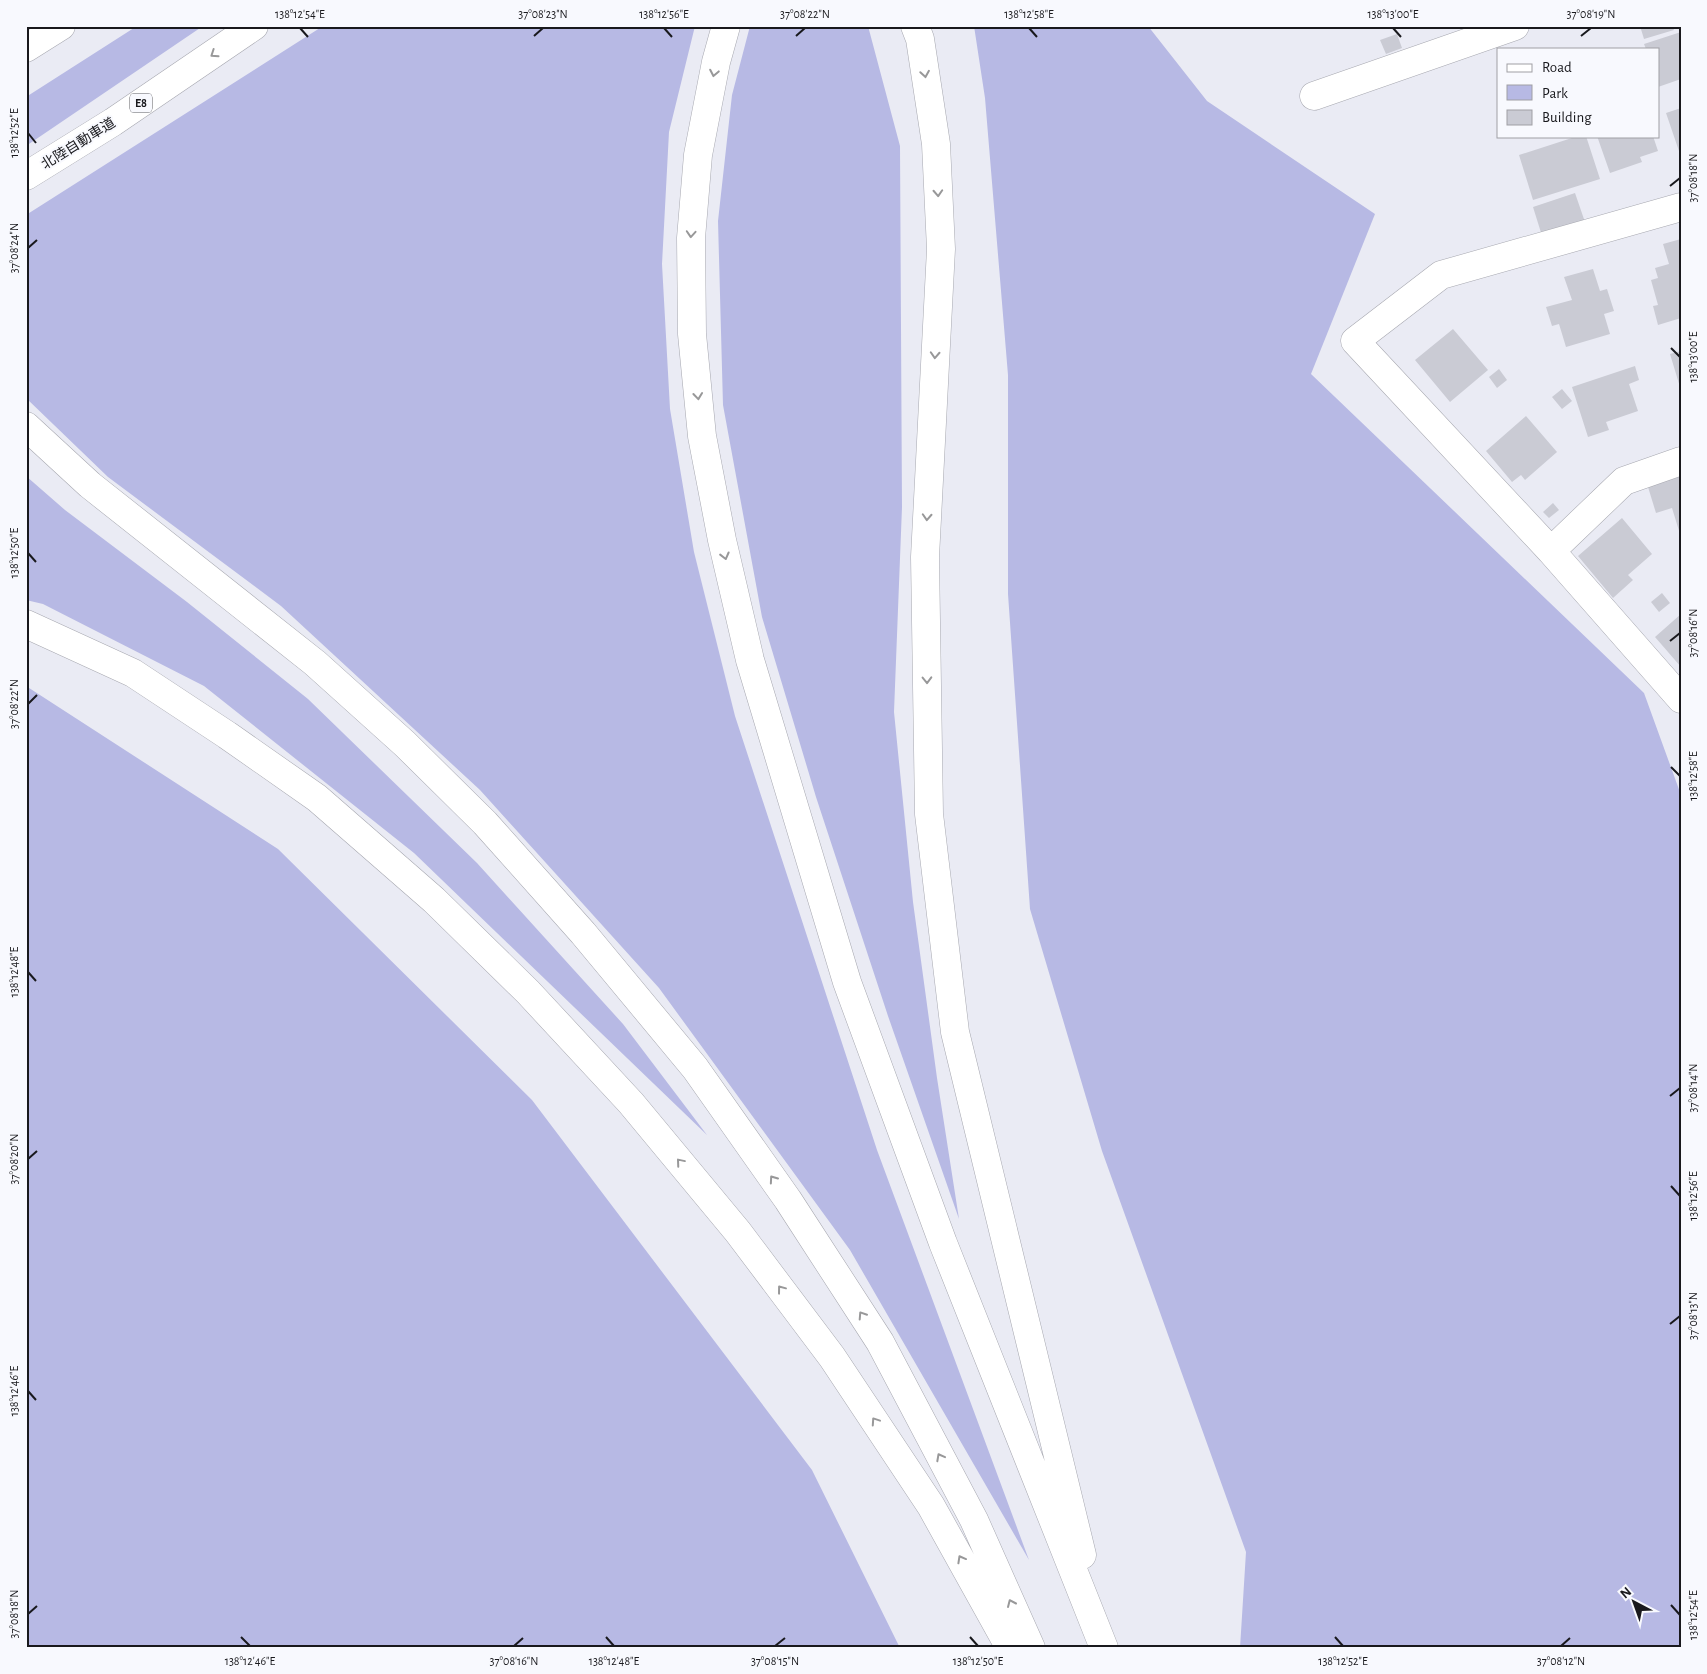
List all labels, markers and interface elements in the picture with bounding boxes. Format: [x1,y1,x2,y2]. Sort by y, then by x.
text: 138°12'54"E [275,8,325,20]
text: 37°08'23"N [518,8,568,20]
text: 138°12'56"E [639,8,689,20]
text: 37°08'22"N [780,8,830,20]
text: 138°12'58"E [1004,8,1054,20]
text: 138°13'00"E [1367,8,1419,20]
text: 37°08'19"N [1567,8,1615,20]
one-way arrow [210,47,219,57]
legend [1497,48,1660,138]
text: Road [1542,60,1572,75]
one-way arrow [709,69,720,78]
one-way arrow [919,70,930,78]
text: Park [1542,86,1568,101]
road number: E8 [130,94,152,112]
text: 138°12'52"E [8,108,20,158]
text: Building [1542,110,1592,125]
street label: 北陸自動車道 [38,114,118,172]
text: 37°08'18"N [1687,154,1699,202]
one-way arrow [933,189,944,197]
text: 37°08'24"N [8,223,20,273]
one-way arrow [686,230,697,238]
text: 138°13'00"E [1687,331,1699,383]
one-way arrow [930,351,941,359]
one-way arrow [692,392,703,400]
one-way arrow [922,514,933,522]
text: 138°12'50"E [8,528,20,578]
one-way arrow [720,552,730,560]
text: 37°08'16"N [1687,609,1699,657]
one-way arrow [922,676,932,684]
text: 37°08'22"N [8,679,20,729]
text: 138°12'58"E [1687,751,1699,801]
text: 138°12'48"E [8,947,20,997]
text: 37°08'14"N [1687,1064,1699,1112]
text: 37°08'20"N [8,1134,20,1184]
one-way arrow [677,1159,685,1168]
text: 138°12'56"E [1687,1171,1699,1221]
one-way arrow [770,1175,779,1185]
one-way arrow [778,1285,787,1295]
text: 37°08'13"N [1687,1292,1699,1340]
one-way arrow [859,1311,868,1320]
text: 138°12'46"E [8,1366,20,1416]
one-way arrow [872,1418,881,1427]
one-way arrow [936,1453,946,1462]
one-way arrow [957,1556,967,1565]
north arrow [1610,1576,1660,1626]
text: N [1618,1584,1634,1601]
text: 37°08'18"N [8,1590,20,1638]
text: 138°12'54"E [1687,1590,1699,1640]
one-way arrow [1007,1599,1018,1608]
text: 138°12'46"E [225,1655,275,1667]
text: 37°08'16"N [490,1655,538,1667]
text: 138°12'48"E [589,1655,639,1667]
text: 37°08'15"N [751,1655,799,1667]
text: 138°12'50"E [953,1655,1003,1667]
text: 138°12'52"E [1318,1655,1368,1667]
text: 37°08'12"N [1537,1655,1585,1667]

